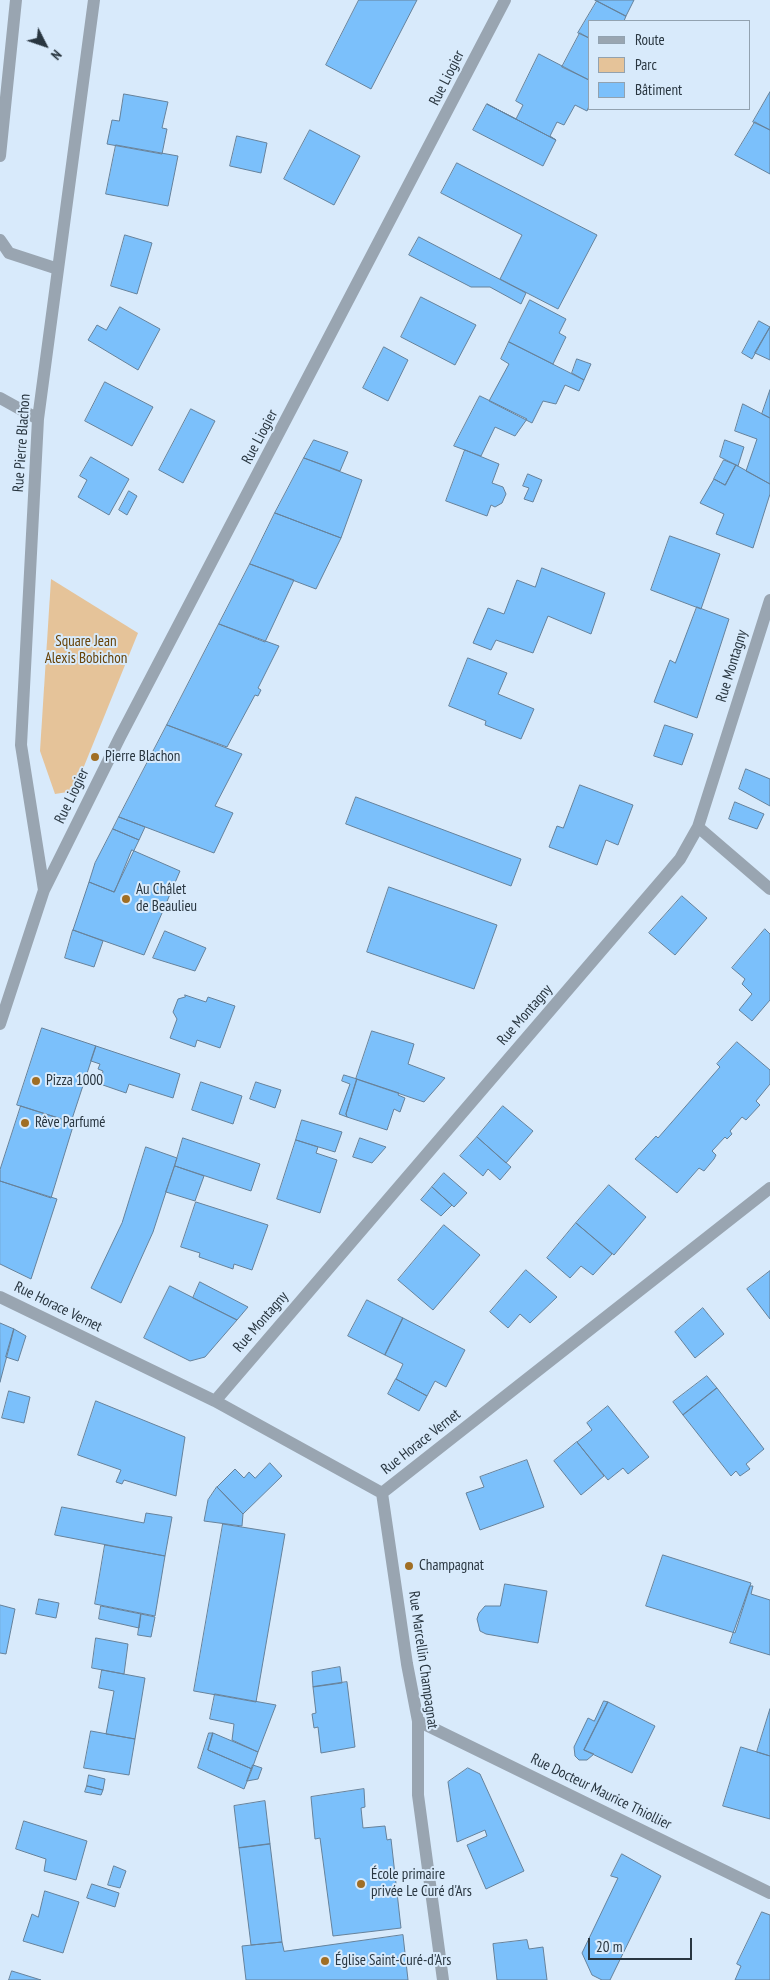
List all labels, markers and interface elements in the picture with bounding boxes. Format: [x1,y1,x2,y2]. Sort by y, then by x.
north arrow [20,20,70,70]
legend [588,20,750,110]
text: Route [635,30,665,49]
text: N [47,46,66,64]
street label: Rue Liogier [426,48,468,108]
text: Parc [635,55,657,74]
text: Bâtiment [635,80,682,99]
street label: Rue Pierre Blachon [10,393,34,493]
street label: Rue Liogier [238,407,282,467]
street label: Rue Montagny [712,628,752,704]
park label: Square Jean Alexis Bobichon [45,633,127,668]
place label: Pierre Blachon [105,748,180,766]
marker: Pierre Blachon [89,751,101,763]
street label: Rue Liogier [51,766,93,826]
place label: Au Châlet de Beaulieu [136,881,197,916]
marker: Au Châlet de Beaulieu [120,893,132,905]
street label: Rue Montagny [494,981,556,1049]
place label: Pizza 1000 [46,1072,103,1090]
marker: Pizza 1000 [30,1075,42,1087]
place label: Rêve Parfumé [35,1114,106,1132]
marker: Rêve Parfumé [19,1117,31,1129]
street label: Rue Horace Vernet [11,1278,105,1336]
street label: Rue Montagny [230,1288,292,1356]
street label: Rue Horace Vernet [378,1405,464,1479]
place label: Champagnat [419,1557,484,1575]
marker: Champagnat [403,1560,415,1572]
street label: Rue Marcellin Champagnat [404,1590,442,1730]
street label: Rue Docteur Maurice Thiollier [528,1750,674,1834]
place label: École primaire privée Le Curé d'Ars [371,1866,472,1901]
marker: École primaire privée Le Curé d'Ars [355,1878,367,1890]
scale bar [590,1928,694,1960]
text: 20 m [596,1937,622,1956]
place label: Église Saint-Curé-d'Ars [335,1952,451,1970]
marker: Église Saint-Curé-d'Ars [319,1955,331,1967]

